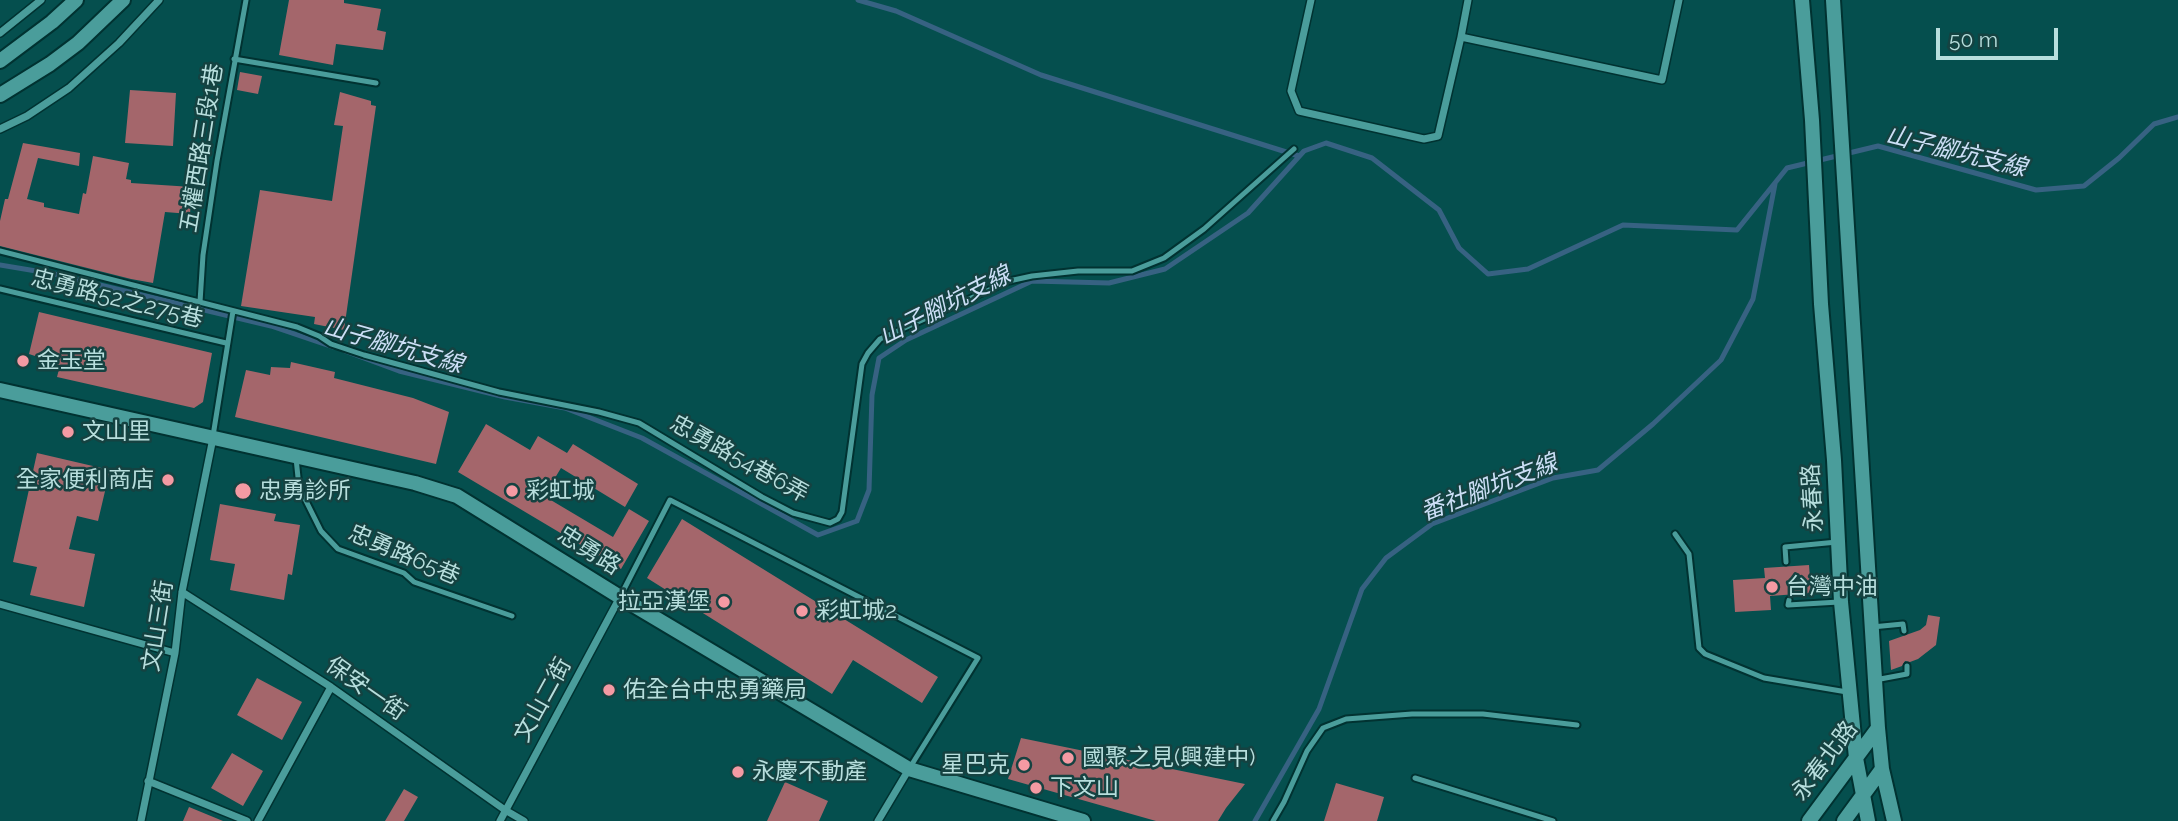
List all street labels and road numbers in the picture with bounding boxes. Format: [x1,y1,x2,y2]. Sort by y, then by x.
street label: 五權西路三段1巷 [175,61,229,235]
street label: 忠勇路52之275巷 [28,264,206,334]
street label: 忠勇路54巷6弄 [665,410,813,508]
street label: 永春路 [1797,463,1829,533]
street label: 忠勇路65巷 [344,519,464,591]
street label: 忠勇路 [552,521,626,581]
street label: 文山三街 [137,578,179,674]
street label: 保安一街 [320,651,412,727]
street label: 文山二街 [509,653,577,747]
street label: 永春北路 [1786,716,1864,806]

